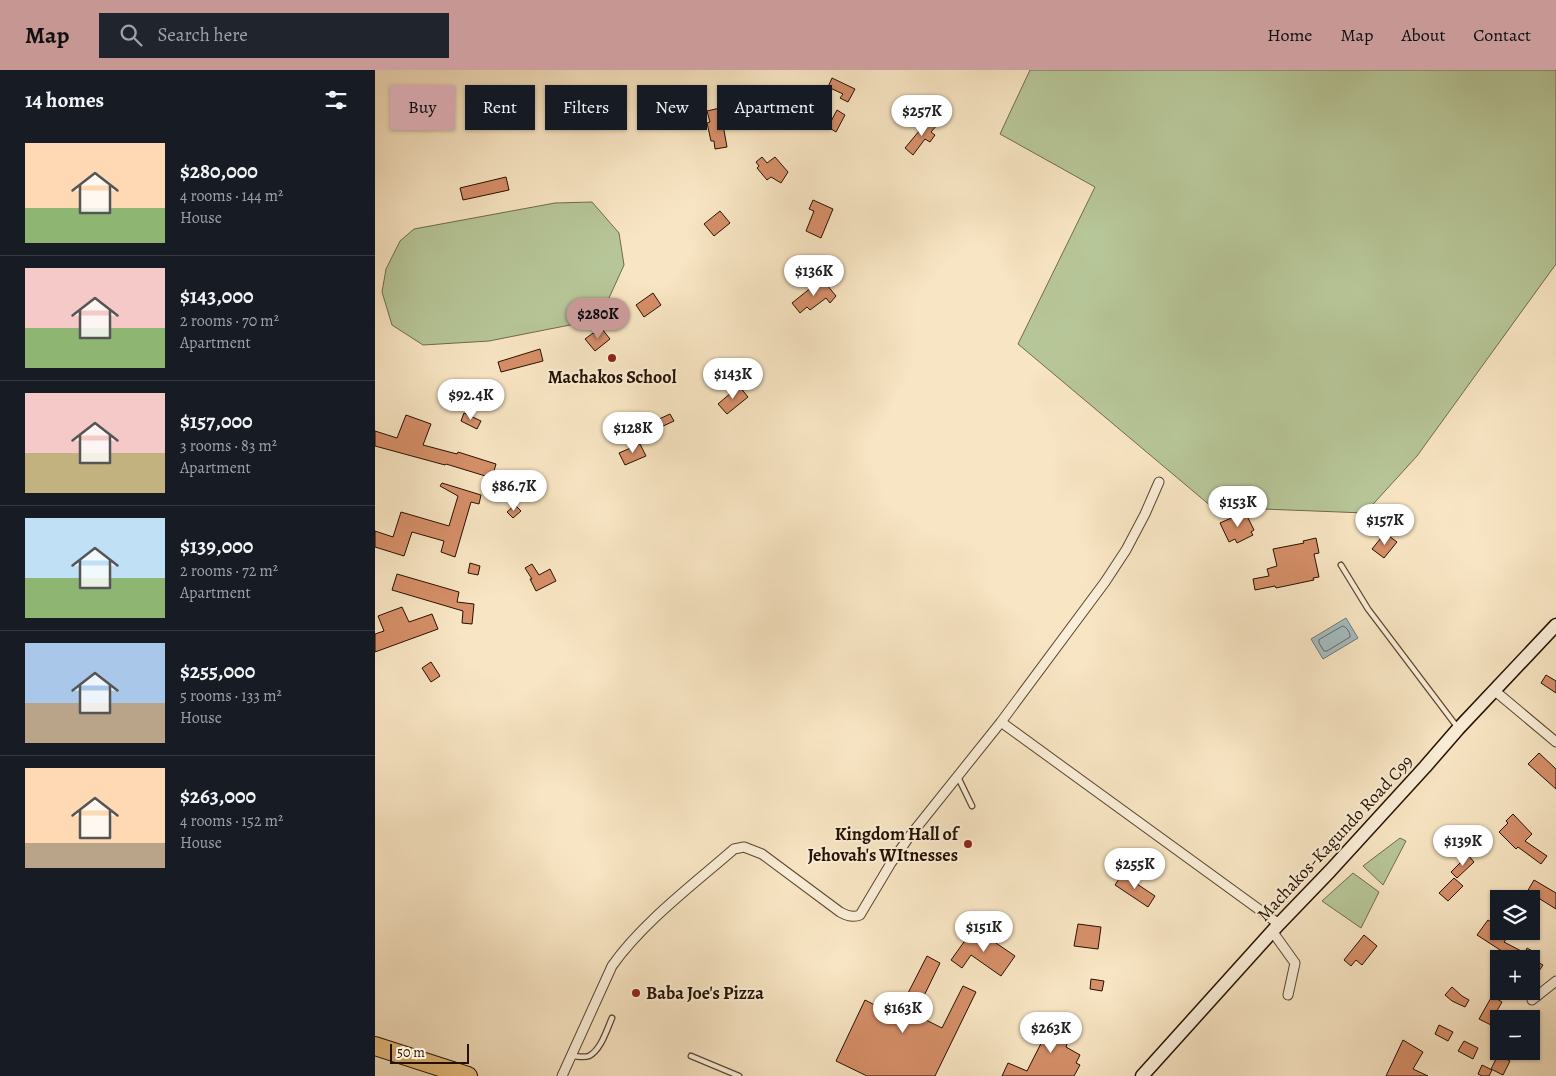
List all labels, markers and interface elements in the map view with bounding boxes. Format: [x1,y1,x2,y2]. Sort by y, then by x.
search box [99,13,449,58]
text: Map [25,19,69,51]
icon: search [117,21,145,49]
text: Search here [157,22,248,48]
text: Home [1267,23,1312,47]
text: Map [1340,23,1373,47]
text: About [1401,23,1445,47]
text: Contact [1473,23,1531,47]
chip: Buy [390,85,455,130]
chip: Rent [465,85,535,130]
chip: Filters [545,85,627,130]
chip: New [637,85,707,130]
chip: Apartment [717,85,832,130]
text: 14 homes [25,86,104,114]
icon: filters [322,86,350,114]
pin: $257K [887,94,957,137]
text: $257K [902,100,942,122]
text: $280,000 [180,157,258,185]
icon: home [65,163,125,223]
text: 4 rooms · 144 m² [180,185,283,207]
text: House [180,207,222,229]
pin: $136K [779,254,849,297]
text: $136K [795,260,833,282]
text: $143,000 [180,282,254,310]
icon: home [65,288,125,348]
pin: $280K [563,298,633,340]
text: $280K [577,303,619,325]
text: 2 rooms · 70 m² [180,310,279,332]
text: Apartment [180,332,251,354]
marker: Machakos School [606,352,618,364]
pin: $143K [698,358,768,400]
text: $143K [714,363,752,385]
place label: Machakos School [548,365,677,389]
pin: $92.4K [430,378,512,421]
text: $92.4K [448,384,494,406]
text: $157,000 [180,407,253,435]
pin: $128K [598,412,668,454]
icon: home [65,413,125,473]
text: $128K [613,417,653,439]
text: 3 rooms · 83 m² [180,435,277,457]
text: Apartment [180,457,251,479]
pin: $86.7K [473,470,555,512]
text: $86.7K [492,475,536,497]
pin: $153K [1203,486,1273,528]
text: $153K [1219,491,1257,513]
pin: $157K [1350,504,1420,546]
text: $157K [1366,509,1404,531]
text: $139,000 [180,532,253,560]
icon: home [65,538,125,598]
text: 2 rooms · 72 m² [180,560,278,582]
text: Apartment [180,582,251,604]
text: $255,000 [180,657,255,685]
icon: home [65,663,125,723]
text: 5 rooms · 133 m² [180,685,282,707]
text: House [180,707,222,729]
street label: Machakos-Kagundo Road C99 [1251,750,1419,926]
text: $263,000 [180,782,256,810]
icon: home [65,788,125,848]
text: 4 rooms · 152 m² [180,810,283,832]
place label: Kingdom Hall of Jehovah's WItnesses [808,822,961,867]
pin: $139K [1428,824,1498,867]
text: $139K [1444,830,1482,852]
text: House [180,832,222,854]
marker: Kingdom Hall of Jehovah's WItnesses [962,838,974,850]
pin: $255K [1100,848,1170,890]
text: $255K [1115,853,1155,875]
map controls [1490,890,1540,1060]
button: layers [1490,890,1540,940]
pin: $151K [949,910,1019,953]
text: $151K [966,916,1002,938]
button: + [1490,950,1540,1000]
place label: Baba Joe's Pizza [646,981,764,1005]
marker: Baba Joe's Pizza [630,987,642,999]
pin: $163K [868,992,938,1034]
text: $163K [884,997,922,1019]
button: − [1490,1010,1540,1060]
pin: $263K [1016,1012,1086,1054]
text: $263K [1031,1017,1071,1039]
scale bar [390,1041,469,1064]
text: 50 m [397,1043,425,1062]

